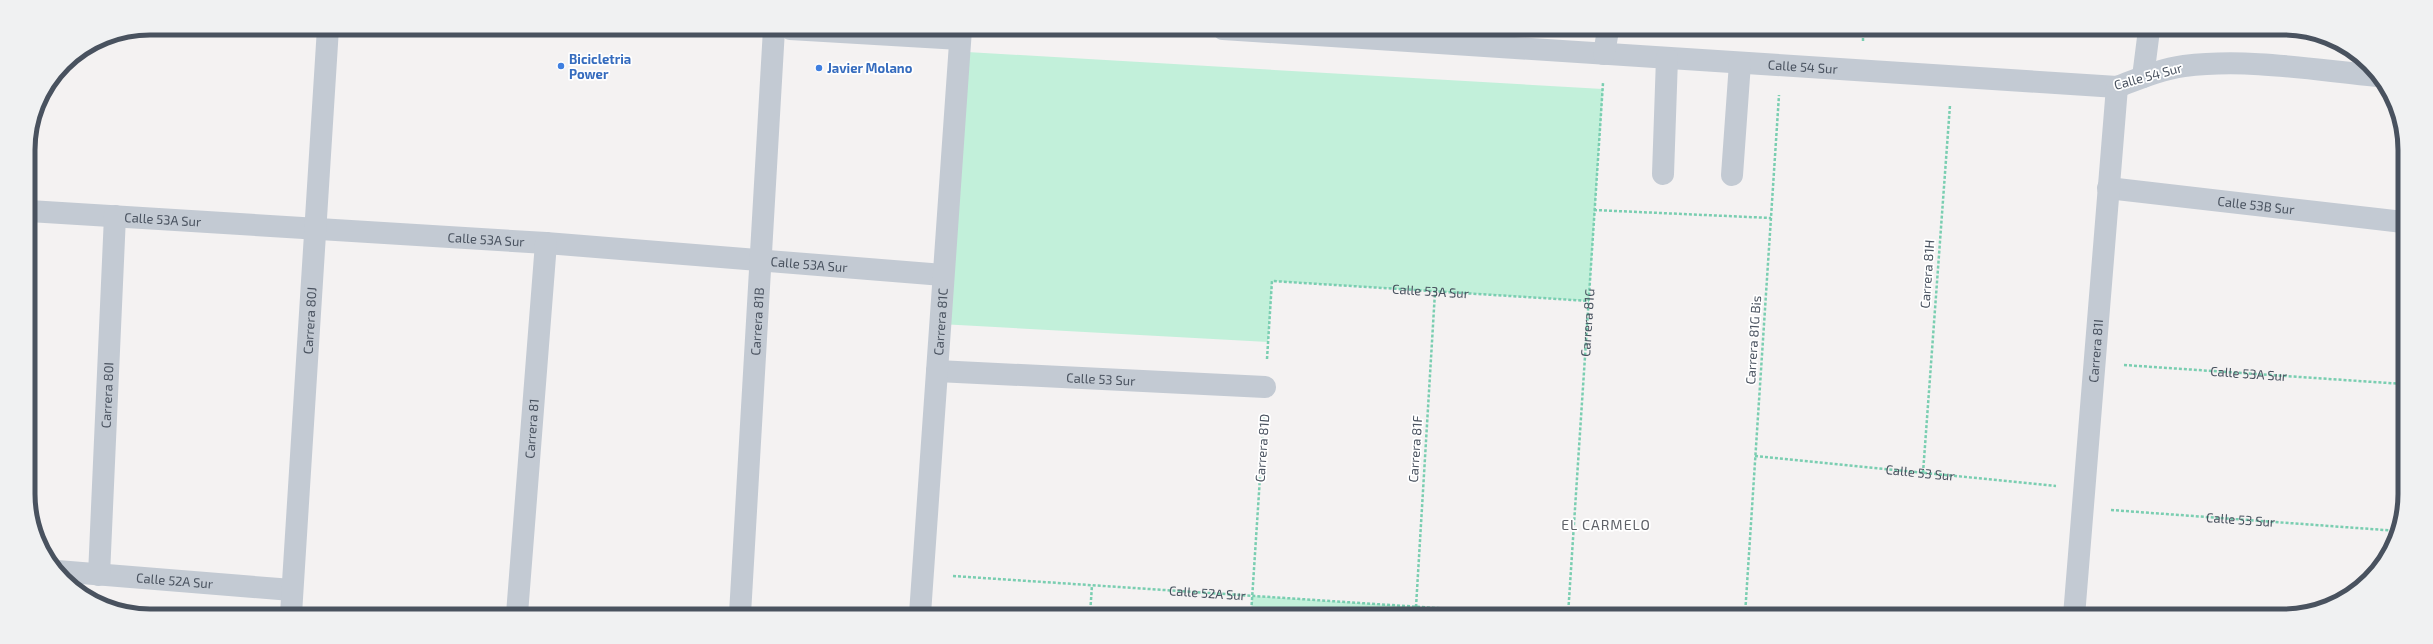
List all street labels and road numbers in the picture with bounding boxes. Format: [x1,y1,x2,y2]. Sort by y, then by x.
street label: Calle 54 Sur [1767,56,1838,77]
street label: Calle 54 Sur [2112,59,2184,93]
street label: Calle 53B Sur [2217,193,2295,217]
street label: Calle 53A Sur [124,209,202,230]
street label: Calle 53A Sur [447,229,525,250]
street label: Carrera 81H [1917,239,1937,309]
street label: Calle 53A Sur [770,253,848,275]
street label: Calle 53A Sur [1392,281,1469,301]
street label: Carrera 80J [299,287,320,355]
street label: Carrera 81B [747,287,767,356]
street label: Carrera 81C [930,287,951,356]
street label: Carrera 81G [1577,288,1597,357]
street label: Carrera 81G Bis [1742,295,1764,385]
street label: Carrera 81I [2085,319,2106,383]
street label: Carrera 80I [98,362,116,429]
street label: Calle 53A Sur [2210,363,2288,384]
street label: Calle 53 Sur [1066,369,1136,389]
street label: Carrera 81 [521,398,542,459]
street label: Carrera 81D [1252,413,1272,483]
street label: Carrera 81F [1405,415,1425,483]
street label: Calle 53 Sur [1885,461,1955,484]
street label: Calle 53 Sur [2206,509,2276,530]
street label: Calle 52A Sur [136,569,214,592]
street label: Calle 52A Sur [1168,582,1246,603]

